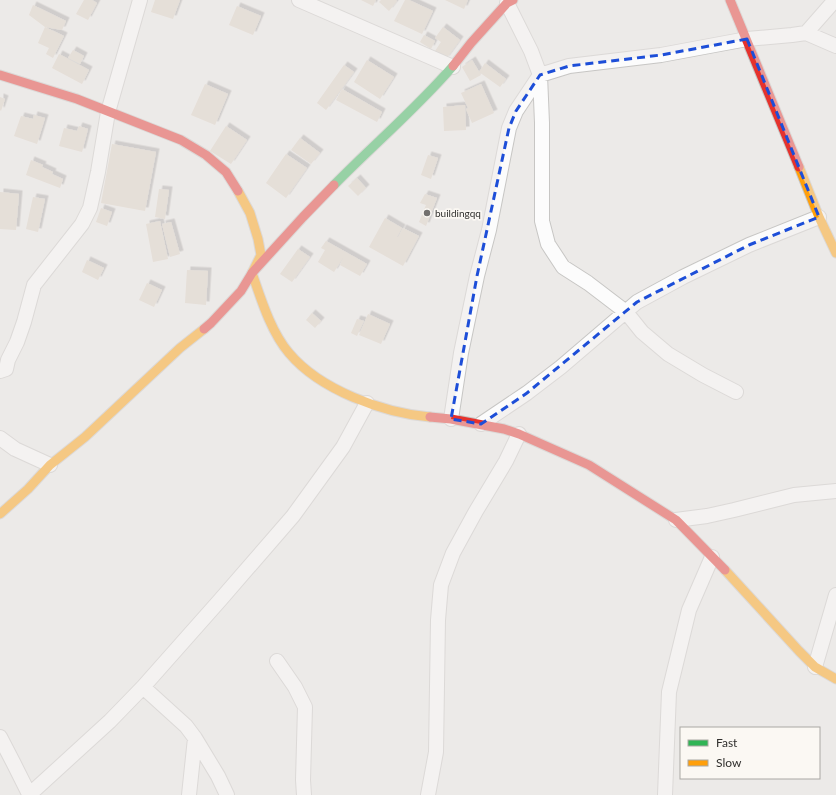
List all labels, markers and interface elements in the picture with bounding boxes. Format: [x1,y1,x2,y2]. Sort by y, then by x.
place label: buildingqq [435,207,481,219]
marker: buildingqq [422,208,432,218]
legend [680,727,820,779]
text: Fast [716,735,738,750]
text: Slow [716,755,742,770]

